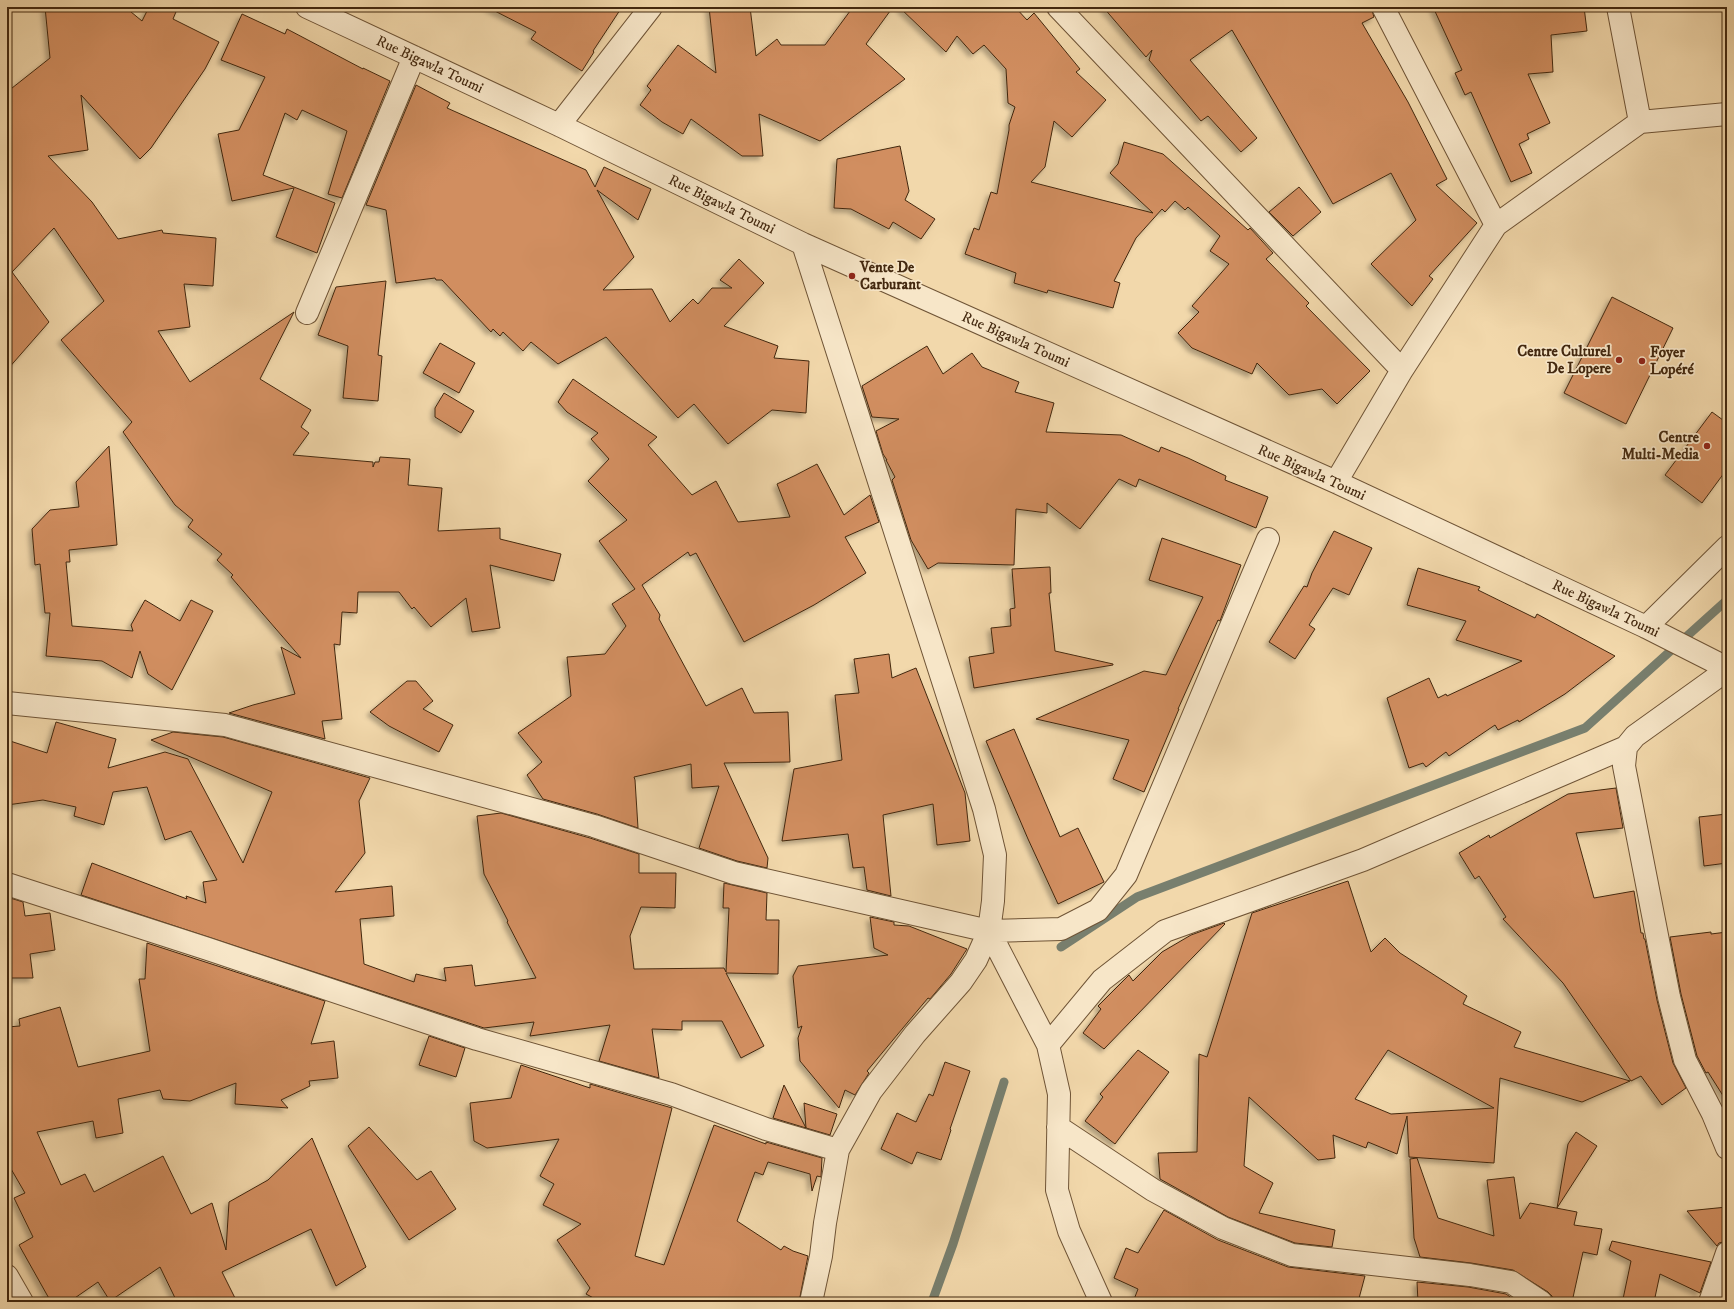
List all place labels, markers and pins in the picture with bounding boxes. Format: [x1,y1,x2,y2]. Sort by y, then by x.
place label: Vente De Carburant [859,258,921,294]
marker: Vente De Carburant [847,271,857,281]
place label: Centre Culturel De Lopere [1517,342,1612,378]
place label: Foyer Lopéré [1650,343,1694,379]
marker: Centre Culturel De Lopere [1614,355,1624,365]
marker: Foyer Lopéré [1637,356,1647,366]
place label: Centre Multi-Media [1622,428,1700,464]
marker: Centre Multi-Media [1702,441,1712,451]

